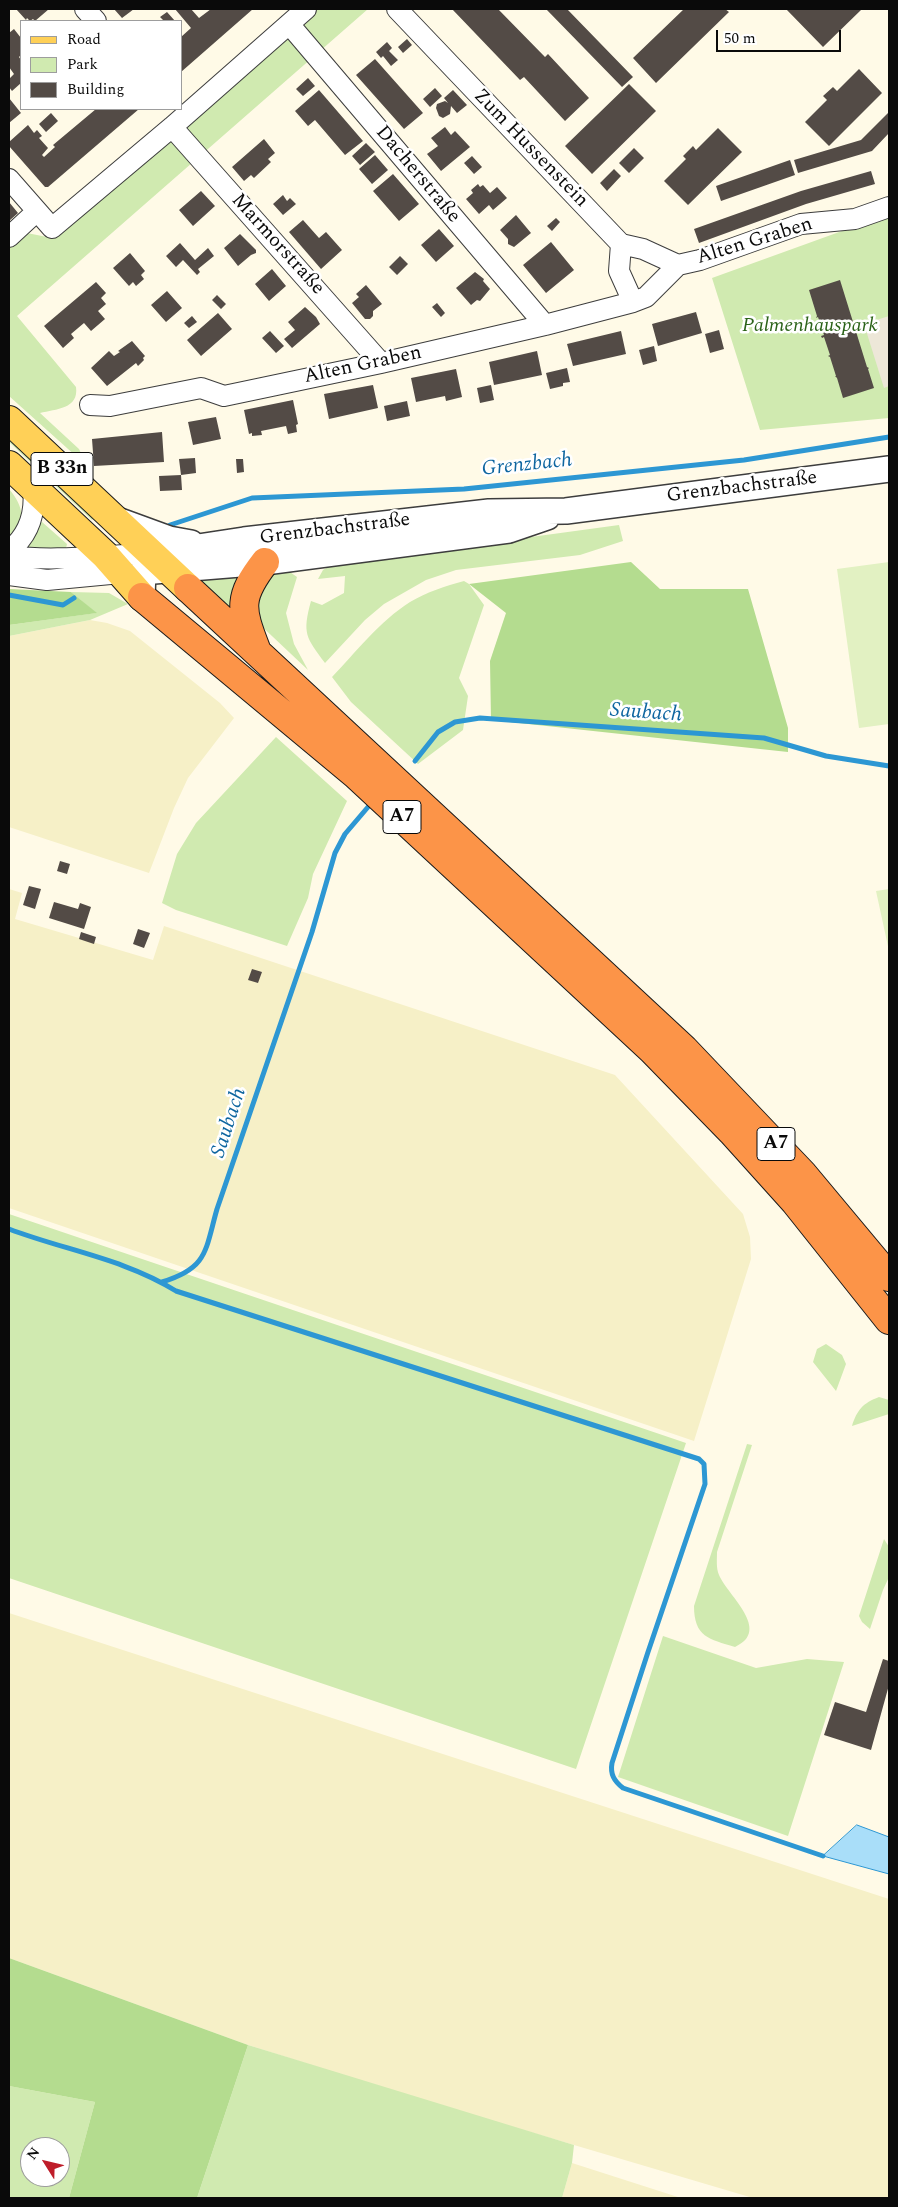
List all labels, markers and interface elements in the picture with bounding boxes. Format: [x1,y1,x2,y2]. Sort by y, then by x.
legend [20,20,182,110]
scale bar [718,20,843,52]
text: 50 m [724,27,756,50]
text: Road [67,28,101,51]
text: Park [67,53,98,76]
text: Building [67,78,124,101]
street label: Zum Hussenstein [467,85,593,213]
street label: Dacherstraße [369,122,465,228]
street label: Marmorstraße [225,189,329,301]
street label: Alten Graben [694,213,816,271]
park label: Palmenhauspark [742,315,878,339]
street label: Alten Graben [302,342,424,390]
water label: Grenzbach [480,449,574,483]
road number: B 33n [31,452,93,486]
street label: Grenzbachstraße [665,467,819,509]
street label: Grenzbachstraße [258,509,412,551]
water label: Saubach [609,699,683,729]
road number: A7 [383,800,421,834]
water label: Saubach [207,1085,253,1161]
road number: A7 [757,1128,795,1160]
north arrow [20,2137,70,2187]
text: N [21,2143,45,2164]

